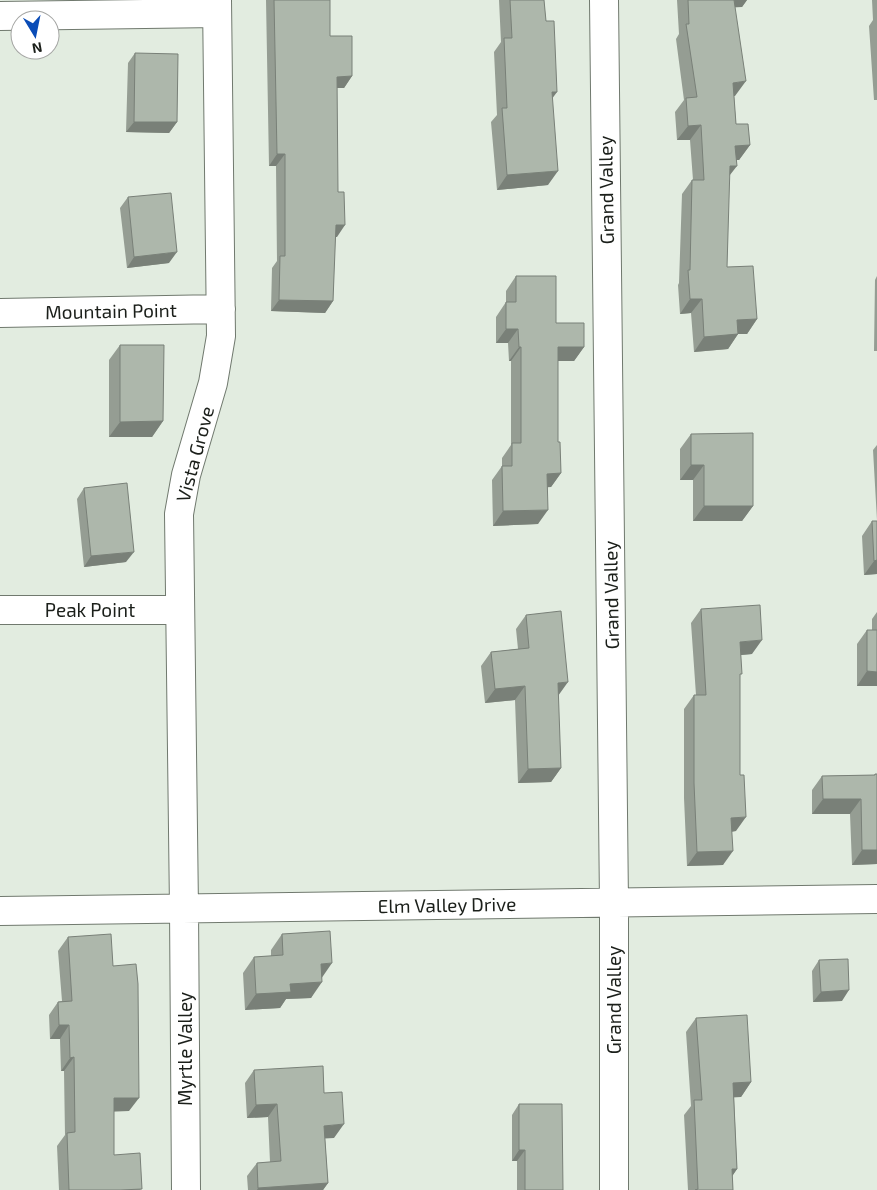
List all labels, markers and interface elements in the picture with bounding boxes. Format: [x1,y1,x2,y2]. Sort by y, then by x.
north arrow [10,10,60,60]
text: N [31,39,44,58]
street label: Grand Valley [593,135,618,245]
street label: Mountain Point [45,298,177,323]
street label: Vista Grove [171,404,218,504]
street label: Grand Valley [598,540,623,650]
street label: Peak Point [45,598,135,621]
street label: Elm Valley Drive [378,892,516,917]
street label: Grand Valley [602,946,625,1054]
street label: Myrtle Valley [173,992,196,1106]

